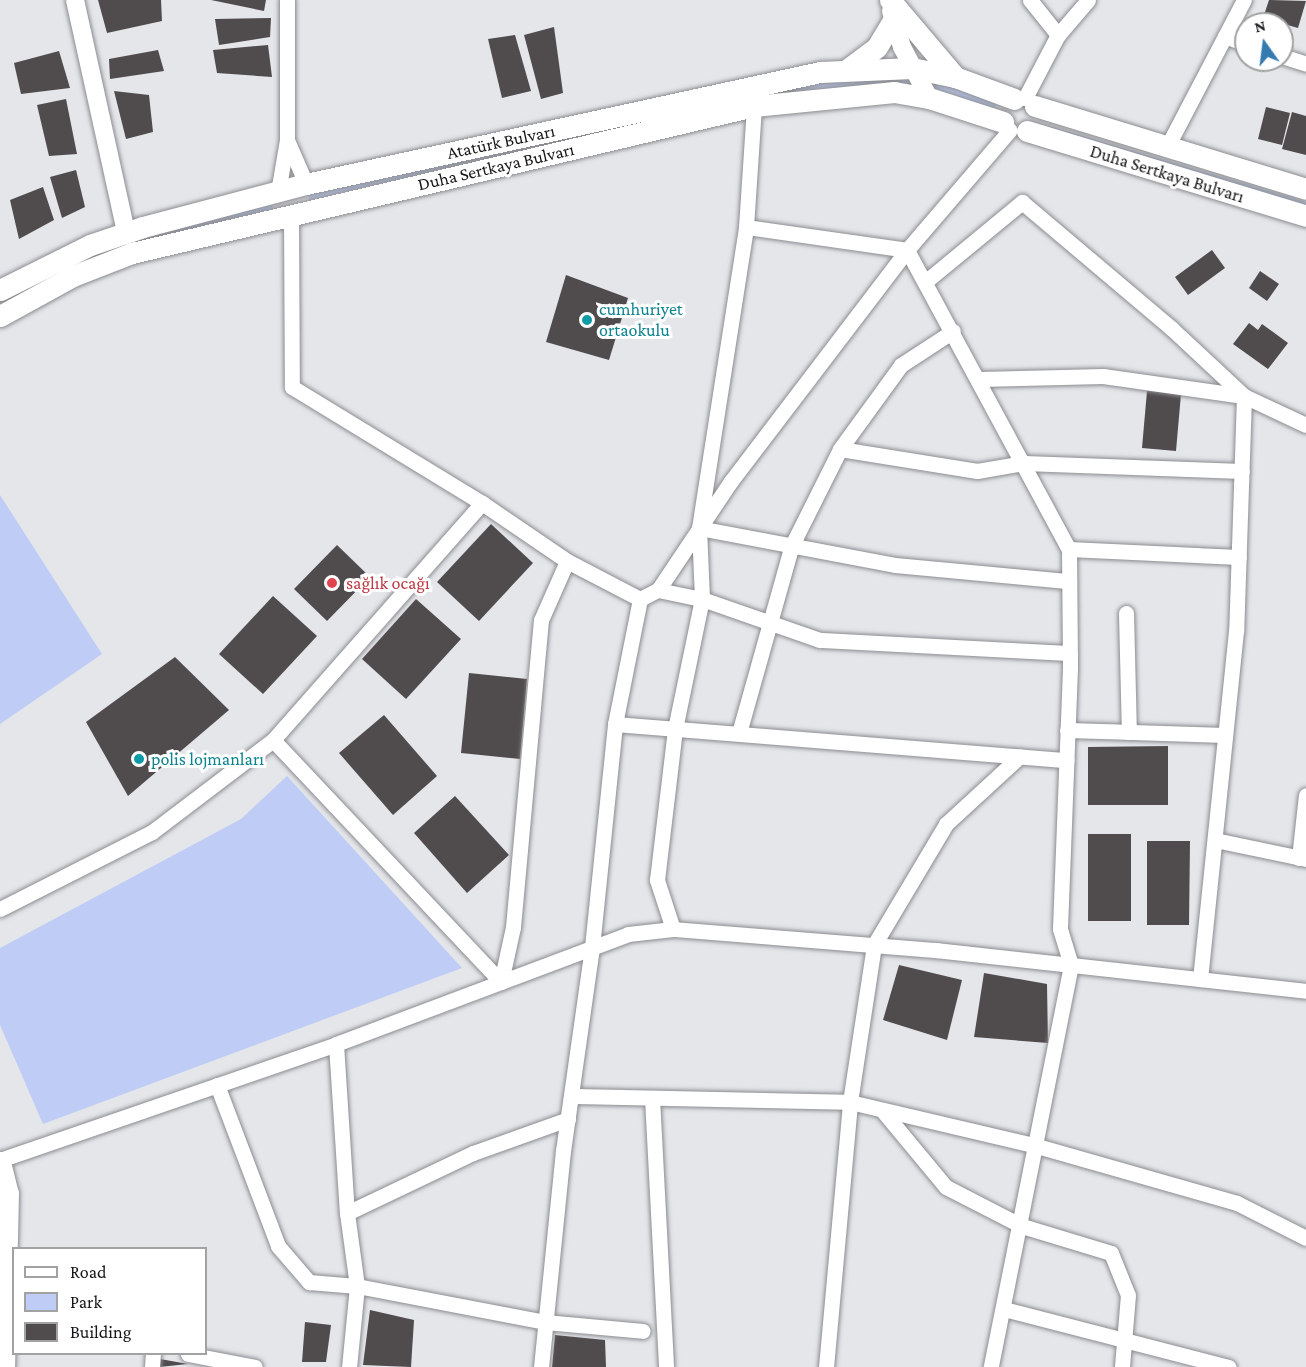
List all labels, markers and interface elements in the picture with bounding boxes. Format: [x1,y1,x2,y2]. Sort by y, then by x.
north arrow [1234,12,1294,72]
text: N [1253,16,1267,36]
street label: Atatürk Bulvarı [445,120,557,164]
street label: Duha Sertkaya Bulvarı [416,138,576,196]
street label: Duha Sertkaya Bulvarı [1087,140,1247,208]
place label: cumhuriyet ortaokulu [599,299,683,342]
marker: cumhuriyet ortaokulu [580,313,594,327]
place label: sağlık ocağı [346,572,430,594]
marker: sağlık ocağı [323,574,341,592]
place label: polis lojmanları [151,748,264,770]
marker: polis lojmanları [132,752,146,766]
legend [12,1247,207,1355]
text: Road [70,1262,107,1282]
text: Park [70,1292,102,1312]
text: Building [70,1322,131,1342]

